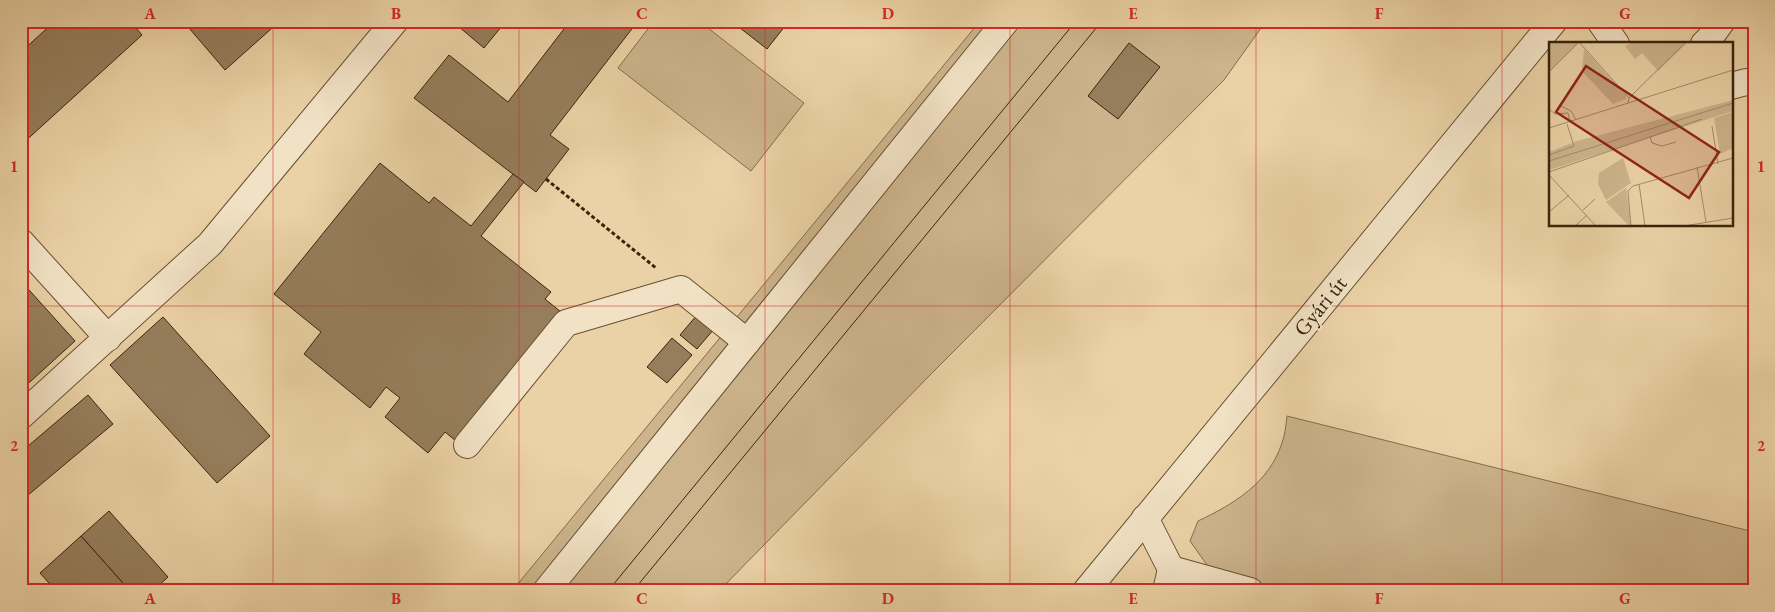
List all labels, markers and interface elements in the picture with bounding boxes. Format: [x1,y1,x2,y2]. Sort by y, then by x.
text: A [143,3,156,24]
text: B [391,3,401,24]
text: C [636,3,648,24]
text: D [882,3,894,24]
text: E [1128,3,1138,24]
text: F [1375,3,1384,24]
text: G [1619,3,1631,24]
inset map [1549,42,1732,226]
text: 1 [10,156,18,177]
text: 1 [1757,156,1765,177]
street label: Gyári út [1287,270,1353,342]
text: 2 [10,435,19,456]
text: 2 [1757,435,1766,456]
text: A [143,588,156,609]
text: B [391,588,401,609]
text: C [636,588,648,609]
text: D [882,588,894,609]
text: E [1128,588,1138,609]
text: F [1375,588,1384,609]
text: G [1619,588,1631,609]

